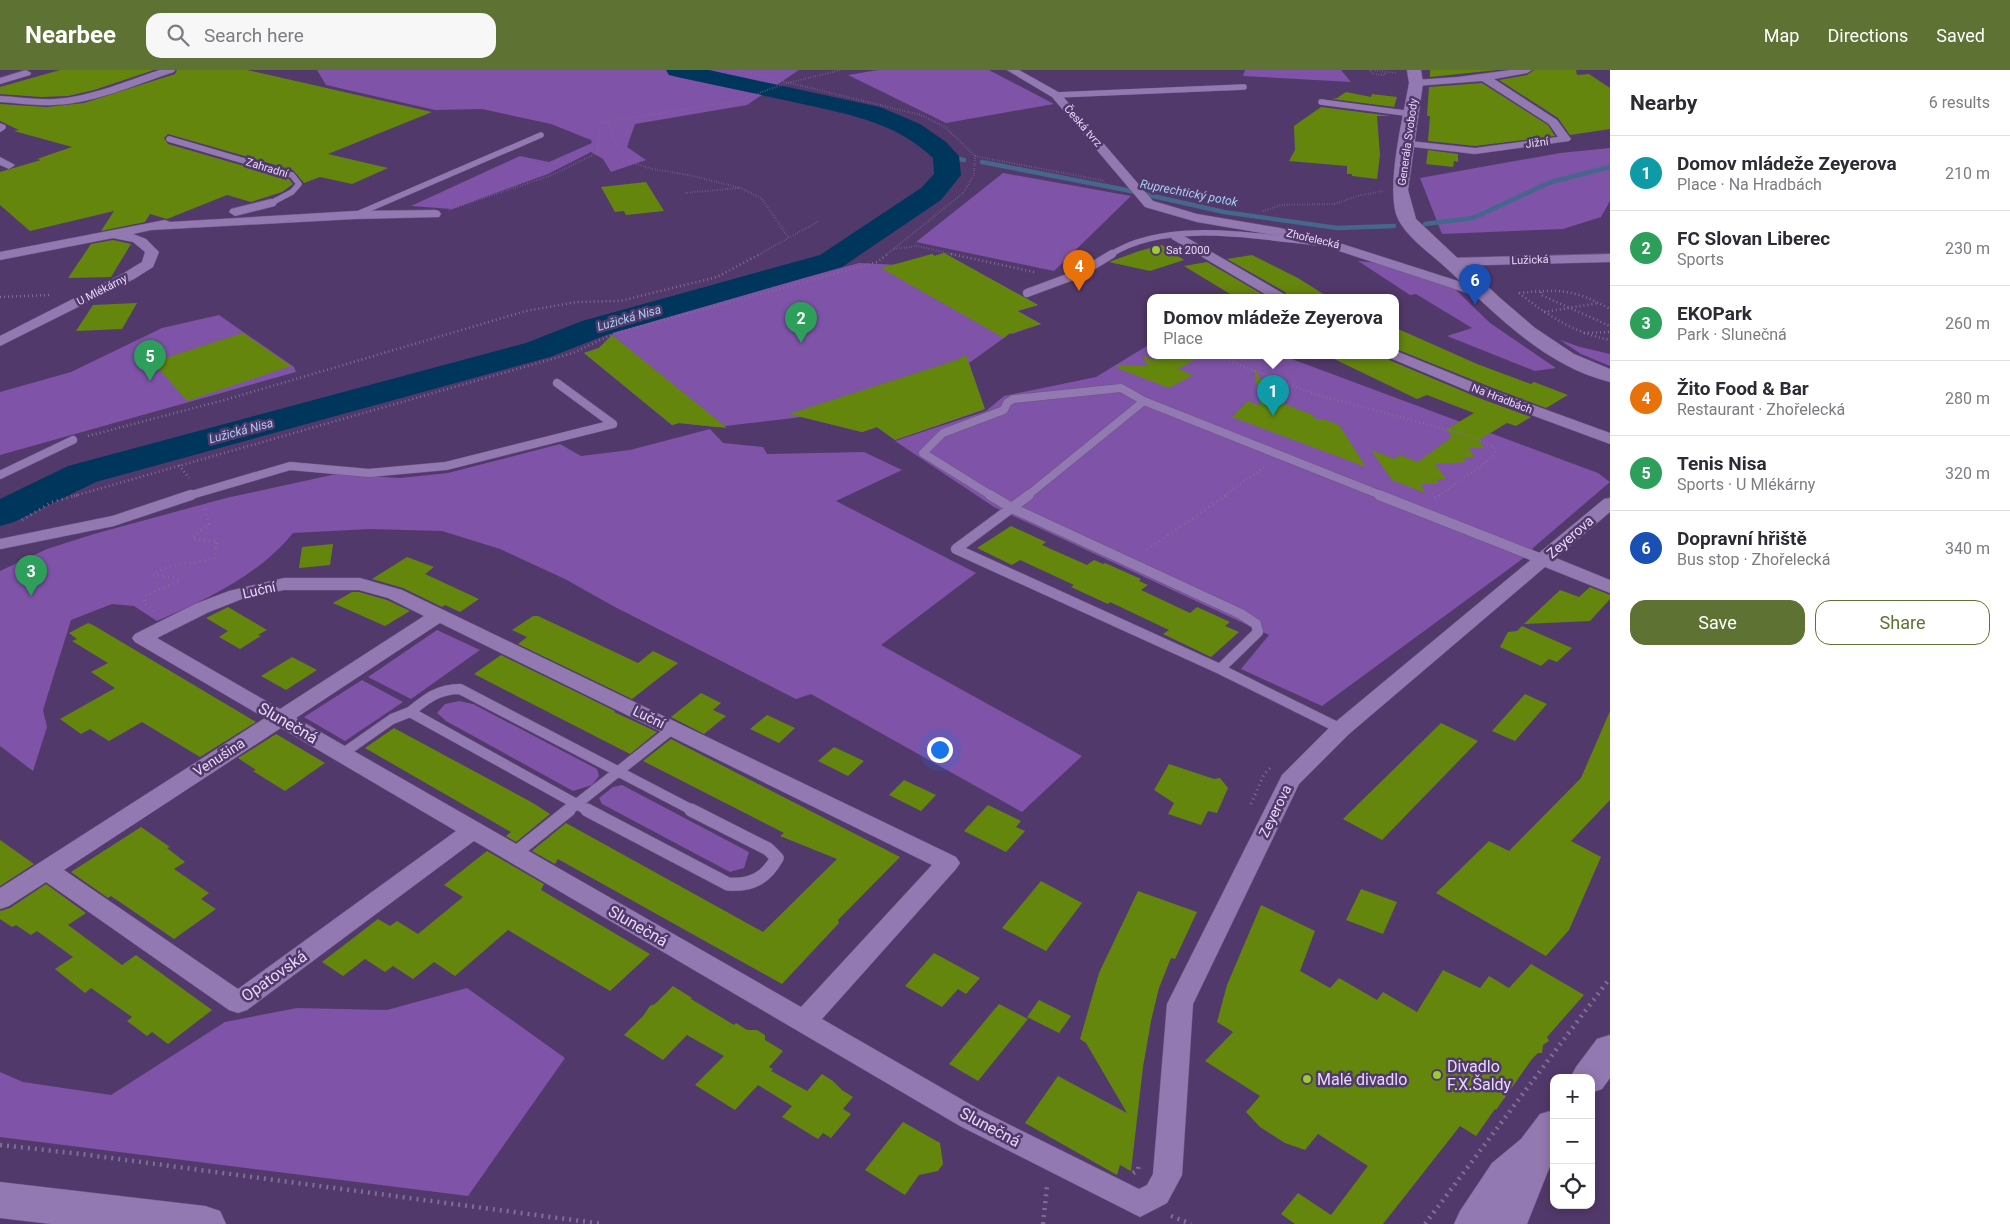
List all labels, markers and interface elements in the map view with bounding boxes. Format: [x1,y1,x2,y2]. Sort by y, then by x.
search box [146,13,496,58]
text: Nearbee [25,21,116,49]
icon: search [164,21,192,49]
text: Search here [204,24,304,47]
text: Map [1764,25,1799,46]
text: Directions [1827,25,1908,46]
text: Saved [1936,25,1985,46]
text: Nearby [1630,91,1697,115]
text: 6 results [1929,93,1990,112]
street label: Generála Svobody [1395,97,1421,186]
street label: Česká tvrz [1061,102,1106,150]
street label: Jižní [1525,135,1551,151]
text: Domov mládeže Zeyerova [1677,152,1897,175]
street label: Zahradní [244,155,291,181]
text: 1 [1641,164,1651,183]
text: 210 m [1945,164,1990,183]
text: Place · Na Hradbách [1677,175,1822,194]
water label: Ruprechtický potok [1139,177,1240,210]
street label: Zhořelecká [1285,227,1341,251]
text: FC Slovan Liberec [1677,227,1830,250]
text: 2 [1641,239,1651,258]
text: 230 m [1945,239,1990,258]
marker: Sat 2000 [1150,244,1162,256]
place label: Sat 2000 [1166,244,1210,257]
pin: 4 [1063,250,1095,291]
text: Sports [1677,250,1724,269]
street label: Lužická [1511,253,1549,267]
pin: 6 [1459,264,1491,305]
street label: U Mlékárny [75,271,130,308]
popup [1147,294,1399,359]
water label: Lužická Nisa [595,302,663,334]
pin: 2 [785,302,817,343]
text: EKOPark [1677,302,1752,325]
text: Domov mládeže Zeyerova [1163,306,1383,329]
text: 3 [1641,314,1651,333]
text: 260 m [1945,314,1990,333]
text: Park · Slunečná [1677,325,1787,344]
text: Place [1163,329,1203,348]
pin: 5 [134,340,166,381]
pin: 1 [1257,375,1289,416]
text: Žito Food & Bar [1677,377,1809,400]
street label: Na Hradbách [1470,381,1534,417]
text: 4 [1641,389,1651,408]
text: 280 m [1945,389,1990,408]
text: Restaurant · Zhořelecká [1677,400,1845,419]
water label: Lužická Nisa [207,416,275,446]
text: Tenis Nisa [1677,452,1767,475]
text: 5 [1641,464,1651,483]
text: 320 m [1945,464,1990,483]
text: Sports · U Mlékárny [1677,475,1815,494]
street label: Zeyerova [1543,512,1597,562]
text: Dopravní hřiště [1677,527,1807,550]
text: 6 [1641,539,1651,558]
text: 340 m [1945,539,1990,558]
text: Bus stop · Zhořelecká [1677,550,1830,569]
pin: 3 [15,555,47,596]
street label: Luční [241,578,278,602]
button: Save [1630,600,1805,645]
button: Share [1815,600,1990,645]
street label: Slunečná [255,698,321,748]
street label: Luční [630,702,668,732]
street label: Venušina [191,735,247,779]
your location [927,737,953,763]
street label: Zeyerova [1255,782,1295,840]
street label: Slunečná [605,901,671,951]
street label: Opatovská [238,947,310,1005]
place label: Divadlo F.X.Šaldy [1447,1057,1512,1094]
marker: Divadlo F.X.Šaldy [1431,1069,1443,1081]
place label: Malé divadlo [1317,1070,1407,1089]
marker: Malé divadlo [1301,1073,1313,1085]
map controls [1550,1074,1595,1209]
button: + [1550,1074,1595,1119]
street label: Slunečná [957,1103,1023,1151]
button: − [1550,1119,1595,1164]
button: locate [1550,1164,1595,1209]

